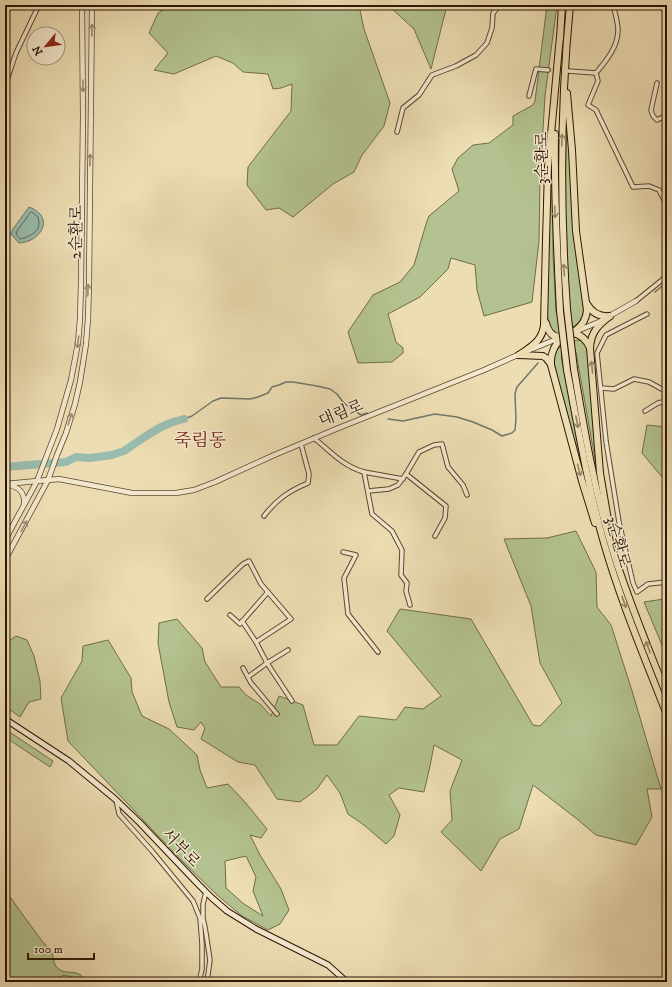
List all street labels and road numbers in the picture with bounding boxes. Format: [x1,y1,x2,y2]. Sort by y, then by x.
street label: 3순환로 [532,131,552,184]
street label: 2순환로 [66,204,86,259]
street label: 대림로 [316,395,367,431]
street label: 3순환로 [601,514,635,570]
street label: 서부로 [158,824,205,872]

